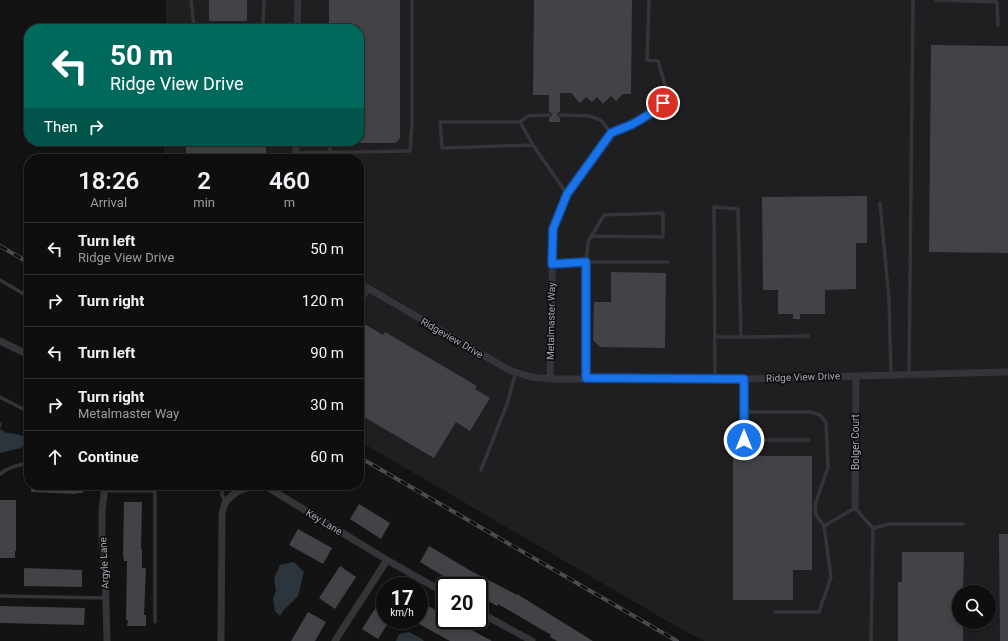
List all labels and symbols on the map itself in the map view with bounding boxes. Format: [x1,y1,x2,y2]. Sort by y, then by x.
pin [646,86,680,120]
street label: Metalmaster Way [545,282,557,360]
street label: Ridgeview Drive [419,316,485,360]
street label: Ridge View Drive [766,370,840,384]
street label: Bolger Court [850,414,861,470]
position arrow [723,419,765,461]
street label: Key Lane [304,507,344,537]
street label: Argyle Lane [97,537,111,589]
speed limit sign: 20 [436,577,488,629]

